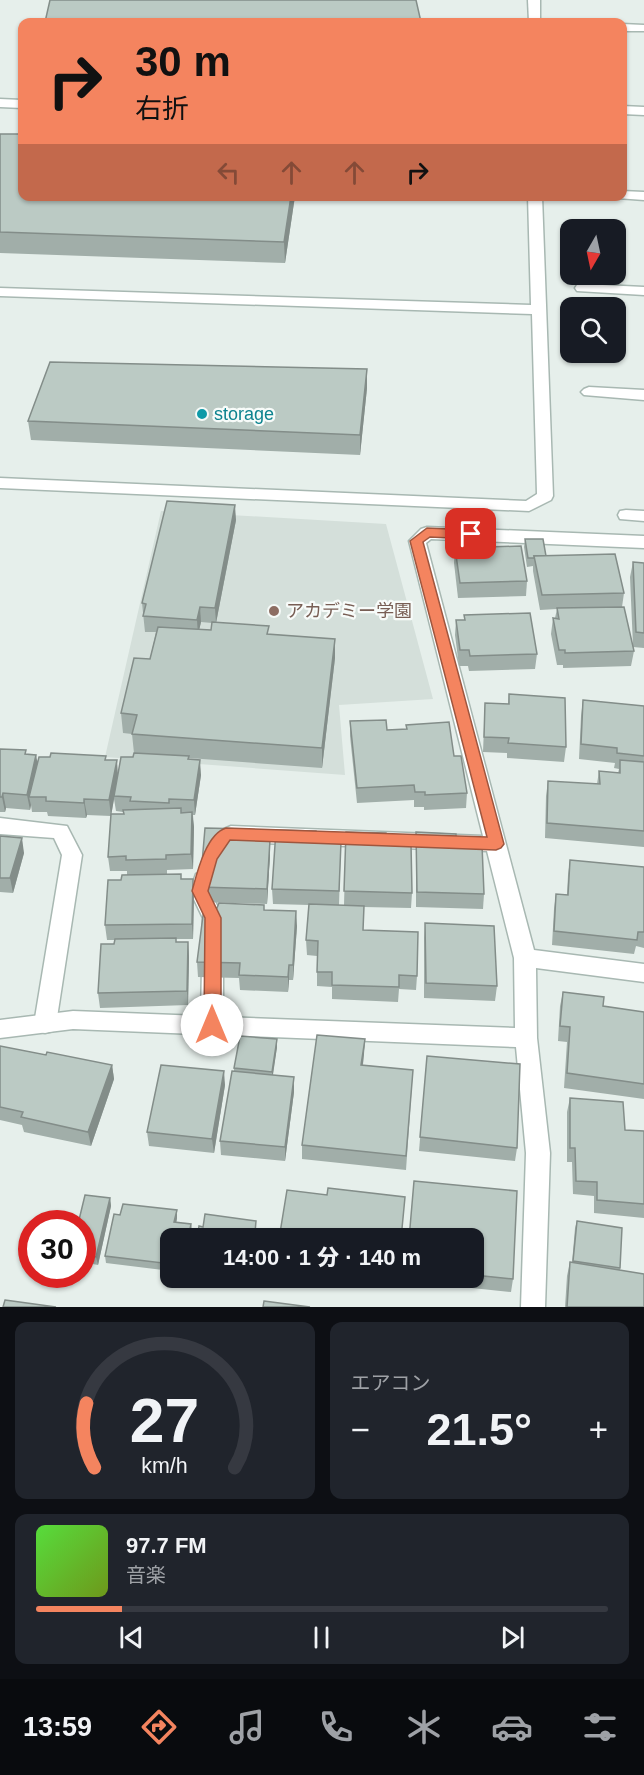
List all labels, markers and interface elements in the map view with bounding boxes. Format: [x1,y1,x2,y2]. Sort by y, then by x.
text: 30 m [135,38,231,85]
icon: right [36,42,114,120]
text: 右折 [135,94,189,124]
icon: left [212,156,245,189]
icon: ahead [275,156,308,189]
icon: ahead [338,156,371,189]
icon: right [401,156,434,189]
north arrow [560,219,626,285]
map controls [560,219,626,363]
button: search [560,297,626,363]
place label: storage [214,404,274,424]
marker: storage [195,407,209,421]
pin [445,508,496,559]
icon: arrive [454,517,487,550]
place label: アカデミー学園 [286,601,412,621]
marker: アカデミー学園 [267,604,281,618]
position arrow [180,993,244,1057]
speed limit sign: 30 [18,1210,96,1288]
text: 14:00 · 1 分 · 140 m [223,1245,421,1270]
text: エアコン [351,1372,431,1394]
text: 27 [130,1386,199,1455]
text: 21.5° [426,1404,532,1455]
text: − [351,1411,370,1448]
text: + [589,1411,608,1448]
text: km/h [142,1454,188,1478]
text: 97.7 FM [126,1533,207,1558]
text: 音楽 [126,1564,166,1586]
icon: previous [115,1621,148,1654]
icon: pause [305,1621,338,1654]
icon: next [496,1621,529,1654]
icon: directions [138,1706,180,1748]
icon: music [226,1706,268,1748]
icon: phone [315,1706,357,1748]
icon: climate [403,1706,445,1748]
icon: car [491,1706,533,1748]
icon: filters [579,1706,621,1748]
text: 13:59 [23,1712,92,1742]

